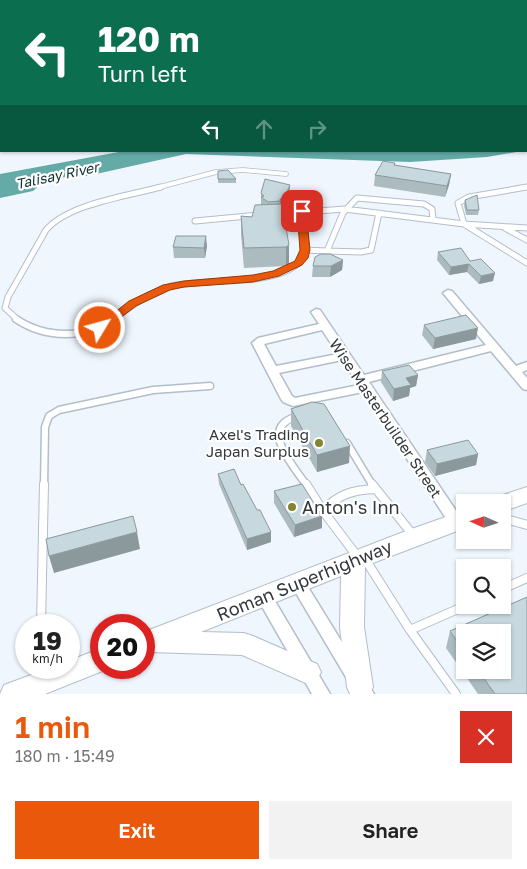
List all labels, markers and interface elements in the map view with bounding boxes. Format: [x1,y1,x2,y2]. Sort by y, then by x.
text: 120 m [98,18,200,60]
icon: left [15,20,80,85]
text: Turn left [98,60,187,87]
icon: left [197,115,225,143]
icon: ahead [250,115,278,143]
icon: right [303,115,331,143]
water label: Talisay River [14,157,103,192]
pin [281,190,323,232]
icon: arrive [288,197,316,225]
position arrow [73,301,125,353]
street label: Wise Masterbuilder Street [326,335,446,501]
place label: Axel's Trading Japan Surplus [206,425,309,460]
marker: Axel's Trading Japan Surplus [313,437,325,449]
north arrow [456,494,511,549]
map controls [456,494,511,679]
place label: Anton's Inn [302,496,400,518]
marker: Anton's Inn [286,501,298,513]
street label: Roman Superhighway [213,535,395,625]
button: search [456,559,511,614]
speed limit sign: 20 [90,614,155,679]
button: layers [456,624,511,679]
text: 19 [33,625,62,656]
text: km/h [32,651,63,666]
text: 1 min [15,709,90,745]
button: close [460,711,512,763]
text: 180 m · 15:49 [15,746,115,766]
button: Exit [15,801,259,859]
button: Share [269,801,512,859]

